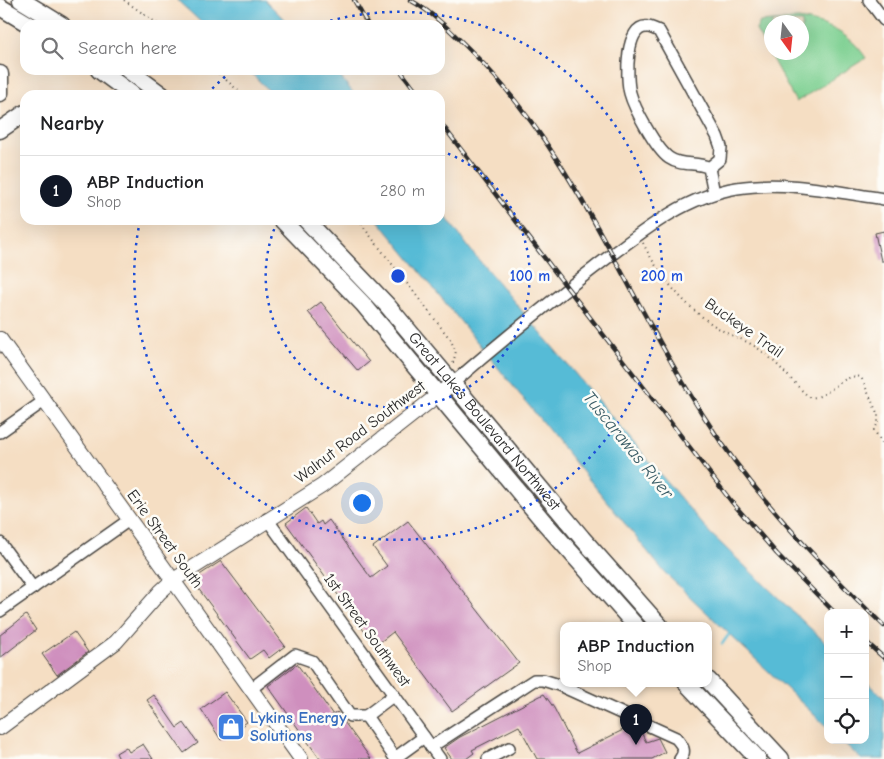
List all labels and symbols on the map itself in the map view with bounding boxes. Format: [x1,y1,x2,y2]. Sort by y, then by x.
north arrow [764,15,809,60]
centre of rings [389,267,407,285]
text: 100 m [510,267,550,285]
text: 200 m [641,267,683,285]
street label: Buckeye Trail [701,294,787,362]
street label: Great Lakes Boulevard Northwest [405,329,564,514]
street label: Walnut Road Southwest [291,377,429,487]
water label: Tuscarawas River [578,387,678,504]
street label: Erie Street South [123,486,207,592]
your location [349,490,375,516]
street label: 1st Street Southwest [320,570,414,690]
pin: 1 [620,704,652,745]
place label: Lykins Energy Solutions [250,709,347,745]
shop icon: Lykins Energy Solutions [216,712,246,742]

